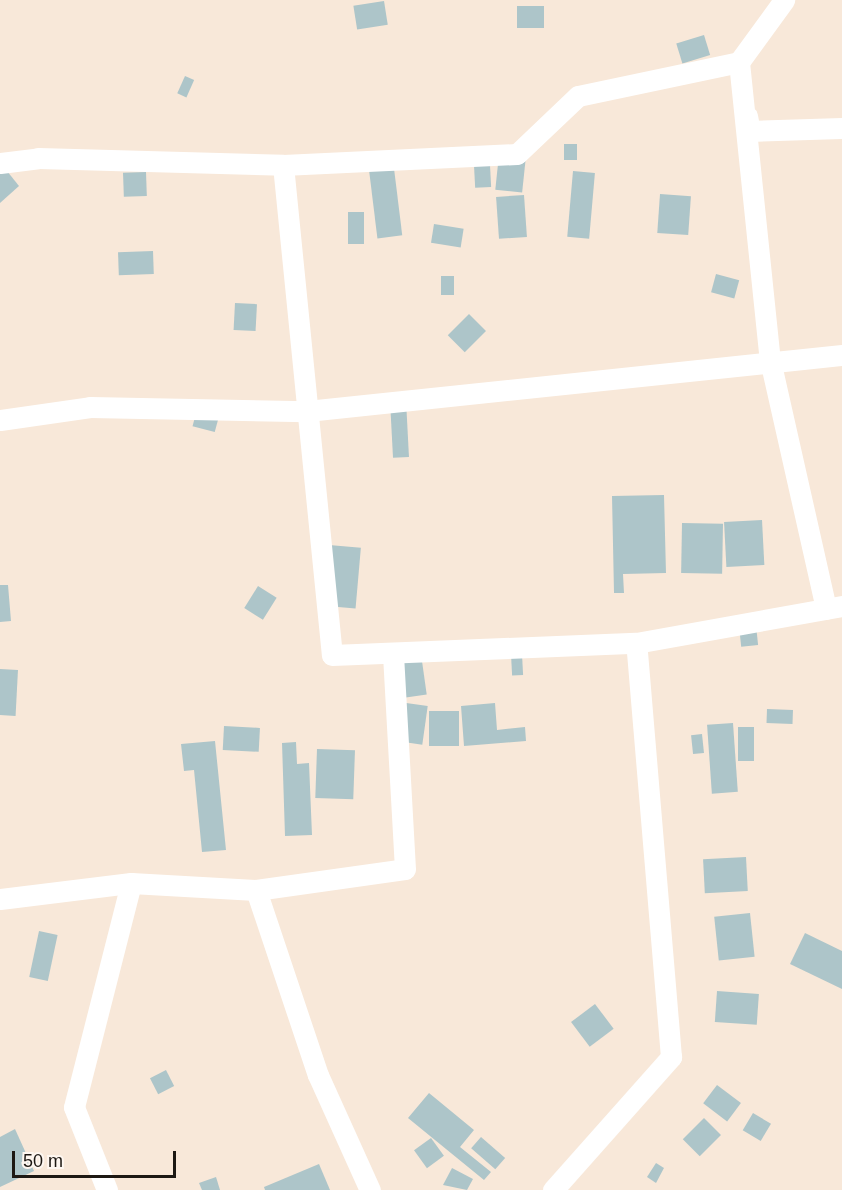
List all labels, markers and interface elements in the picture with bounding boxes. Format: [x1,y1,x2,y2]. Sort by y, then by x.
scale bar [15,1139,178,1177]
text: 50 m [23,1151,63,1171]

